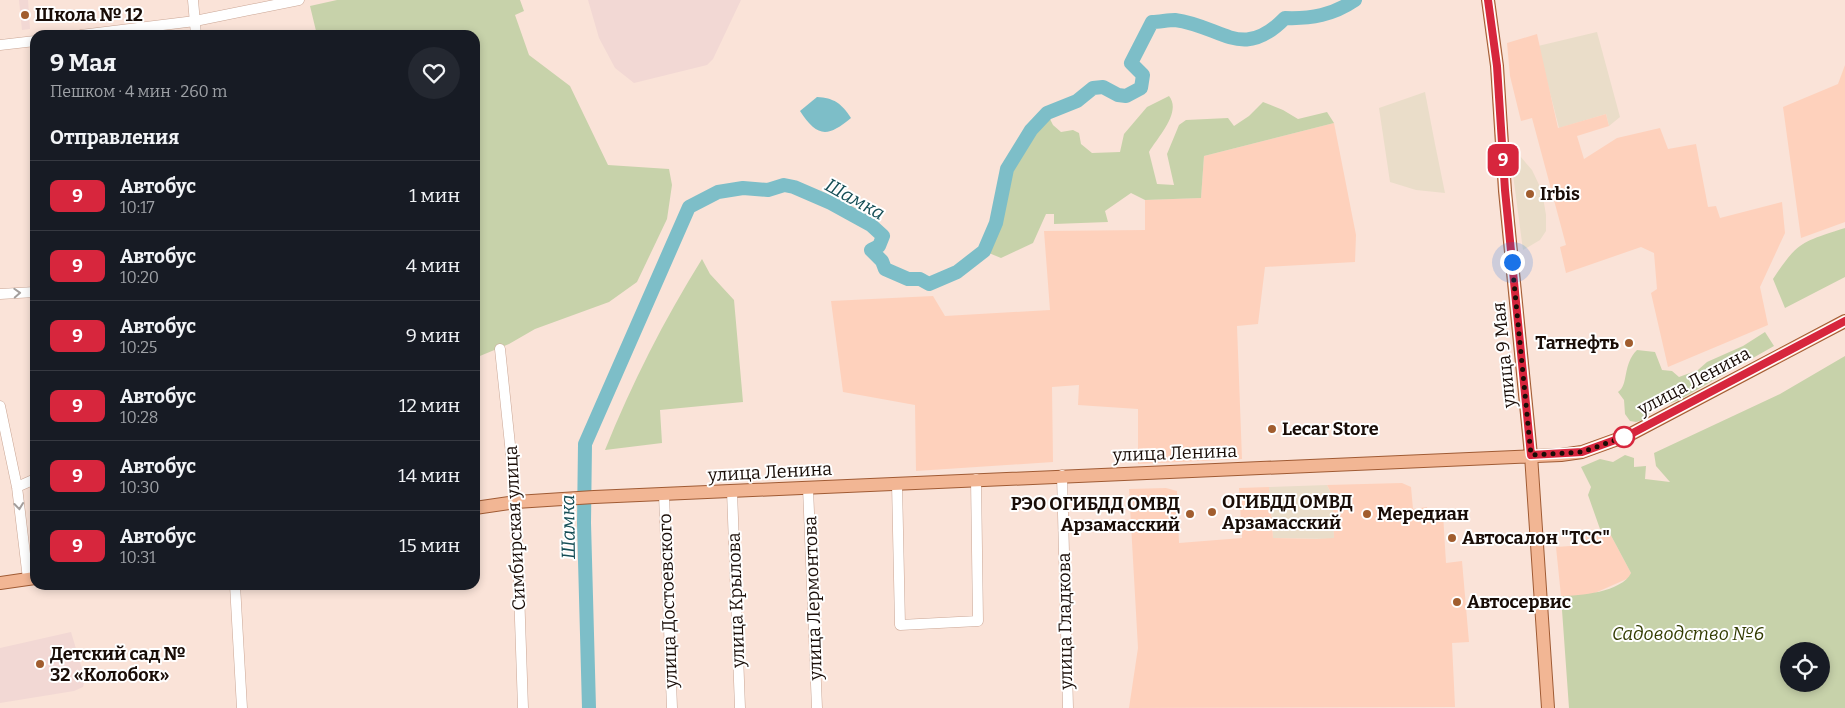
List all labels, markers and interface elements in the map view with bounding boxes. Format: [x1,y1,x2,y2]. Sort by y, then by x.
place label: Школа № 12 [35,4,143,26]
marker: Школа № 12 [19,9,31,21]
button: heart [408,47,460,99]
text: 9 Мая [50,49,117,77]
text: Пешком · 4 мин · 260 m [50,82,227,101]
text: Отправления [50,126,179,149]
line badge: 9 [1487,144,1519,176]
text: 9 [1498,149,1508,171]
water label: Шамка [821,173,889,225]
text: Автобус [120,175,196,198]
place label: Irbis [1540,183,1580,205]
text: 1 мин [409,184,460,207]
text: 9 [72,185,83,207]
marker: Irbis [1524,188,1536,200]
text: 10:17 [120,198,155,217]
text: Автобус [120,245,196,268]
your location [1500,250,1525,275]
text: 4 мин [406,254,460,277]
text: 9 [72,255,83,277]
text: 10:20 [120,268,159,287]
one-way arrow [14,287,22,298]
street label: улица 9 Мая [1487,301,1521,410]
text: Автобус [120,315,196,338]
text: 9 мин [406,324,460,347]
text: 9 [72,325,83,347]
place label: Татнефть [1535,332,1619,354]
marker: Татнефть [1623,337,1635,349]
text: 10:25 [120,338,157,357]
street label: улица Ленина [1633,342,1754,420]
text: Автобус [120,385,196,408]
text: 12 мин [399,394,460,417]
text: 9 [72,395,83,417]
text: 10:28 [120,408,158,427]
place label: Lecar Store [1282,418,1379,440]
marker: Lecar Store [1266,423,1278,435]
unlabelled marker [1613,426,1635,448]
street label: улица Ленина [1111,440,1238,466]
street label: Симбирская улица [500,445,530,611]
text: Автобус [120,455,196,478]
street label: улица Ленина [706,458,833,486]
text: 14 мин [398,464,460,487]
text: 9 [72,465,83,487]
text: 10:30 [120,478,160,497]
place label: ОГИБДД ОМВД Арзамасский [1222,491,1353,534]
place label: РЭО ОГИБДД ОМВД Арзамасский [1011,493,1180,536]
water label: Шамка [556,494,580,560]
one-way arrow [14,502,25,510]
place label: Мередиан [1377,503,1469,525]
marker: ОГИБДД ОМВД Арзамасский [1206,506,1218,518]
marker: РЭО ОГИБДД ОМВД Арзамасский [1184,508,1196,520]
marker: Мередиан [1361,508,1373,520]
street label: улица Достоевского [654,513,682,690]
street label: улица Лермонтова [799,515,827,682]
text: Автобус [120,525,196,548]
place label: Автосалон "ТСС" [1462,527,1610,549]
street label: улица Крылова [723,532,749,669]
marker: Автосалон "ТСС" [1446,532,1458,544]
text: 15 мин [399,534,460,557]
text: 9 [72,535,83,557]
text: 10:31 [120,548,156,567]
street label: улица Гладкова [1053,552,1077,691]
place label: Автосервис [1467,591,1571,613]
marker: Автосервис [1451,596,1463,608]
park label: Садоводство №6 [1612,623,1764,645]
map controls [1780,642,1830,692]
button: locate [1780,642,1830,692]
place label: Детский сад № 32 «Колобок» [50,643,186,686]
marker: Детский сад № 32 «Колобок» [34,658,46,670]

